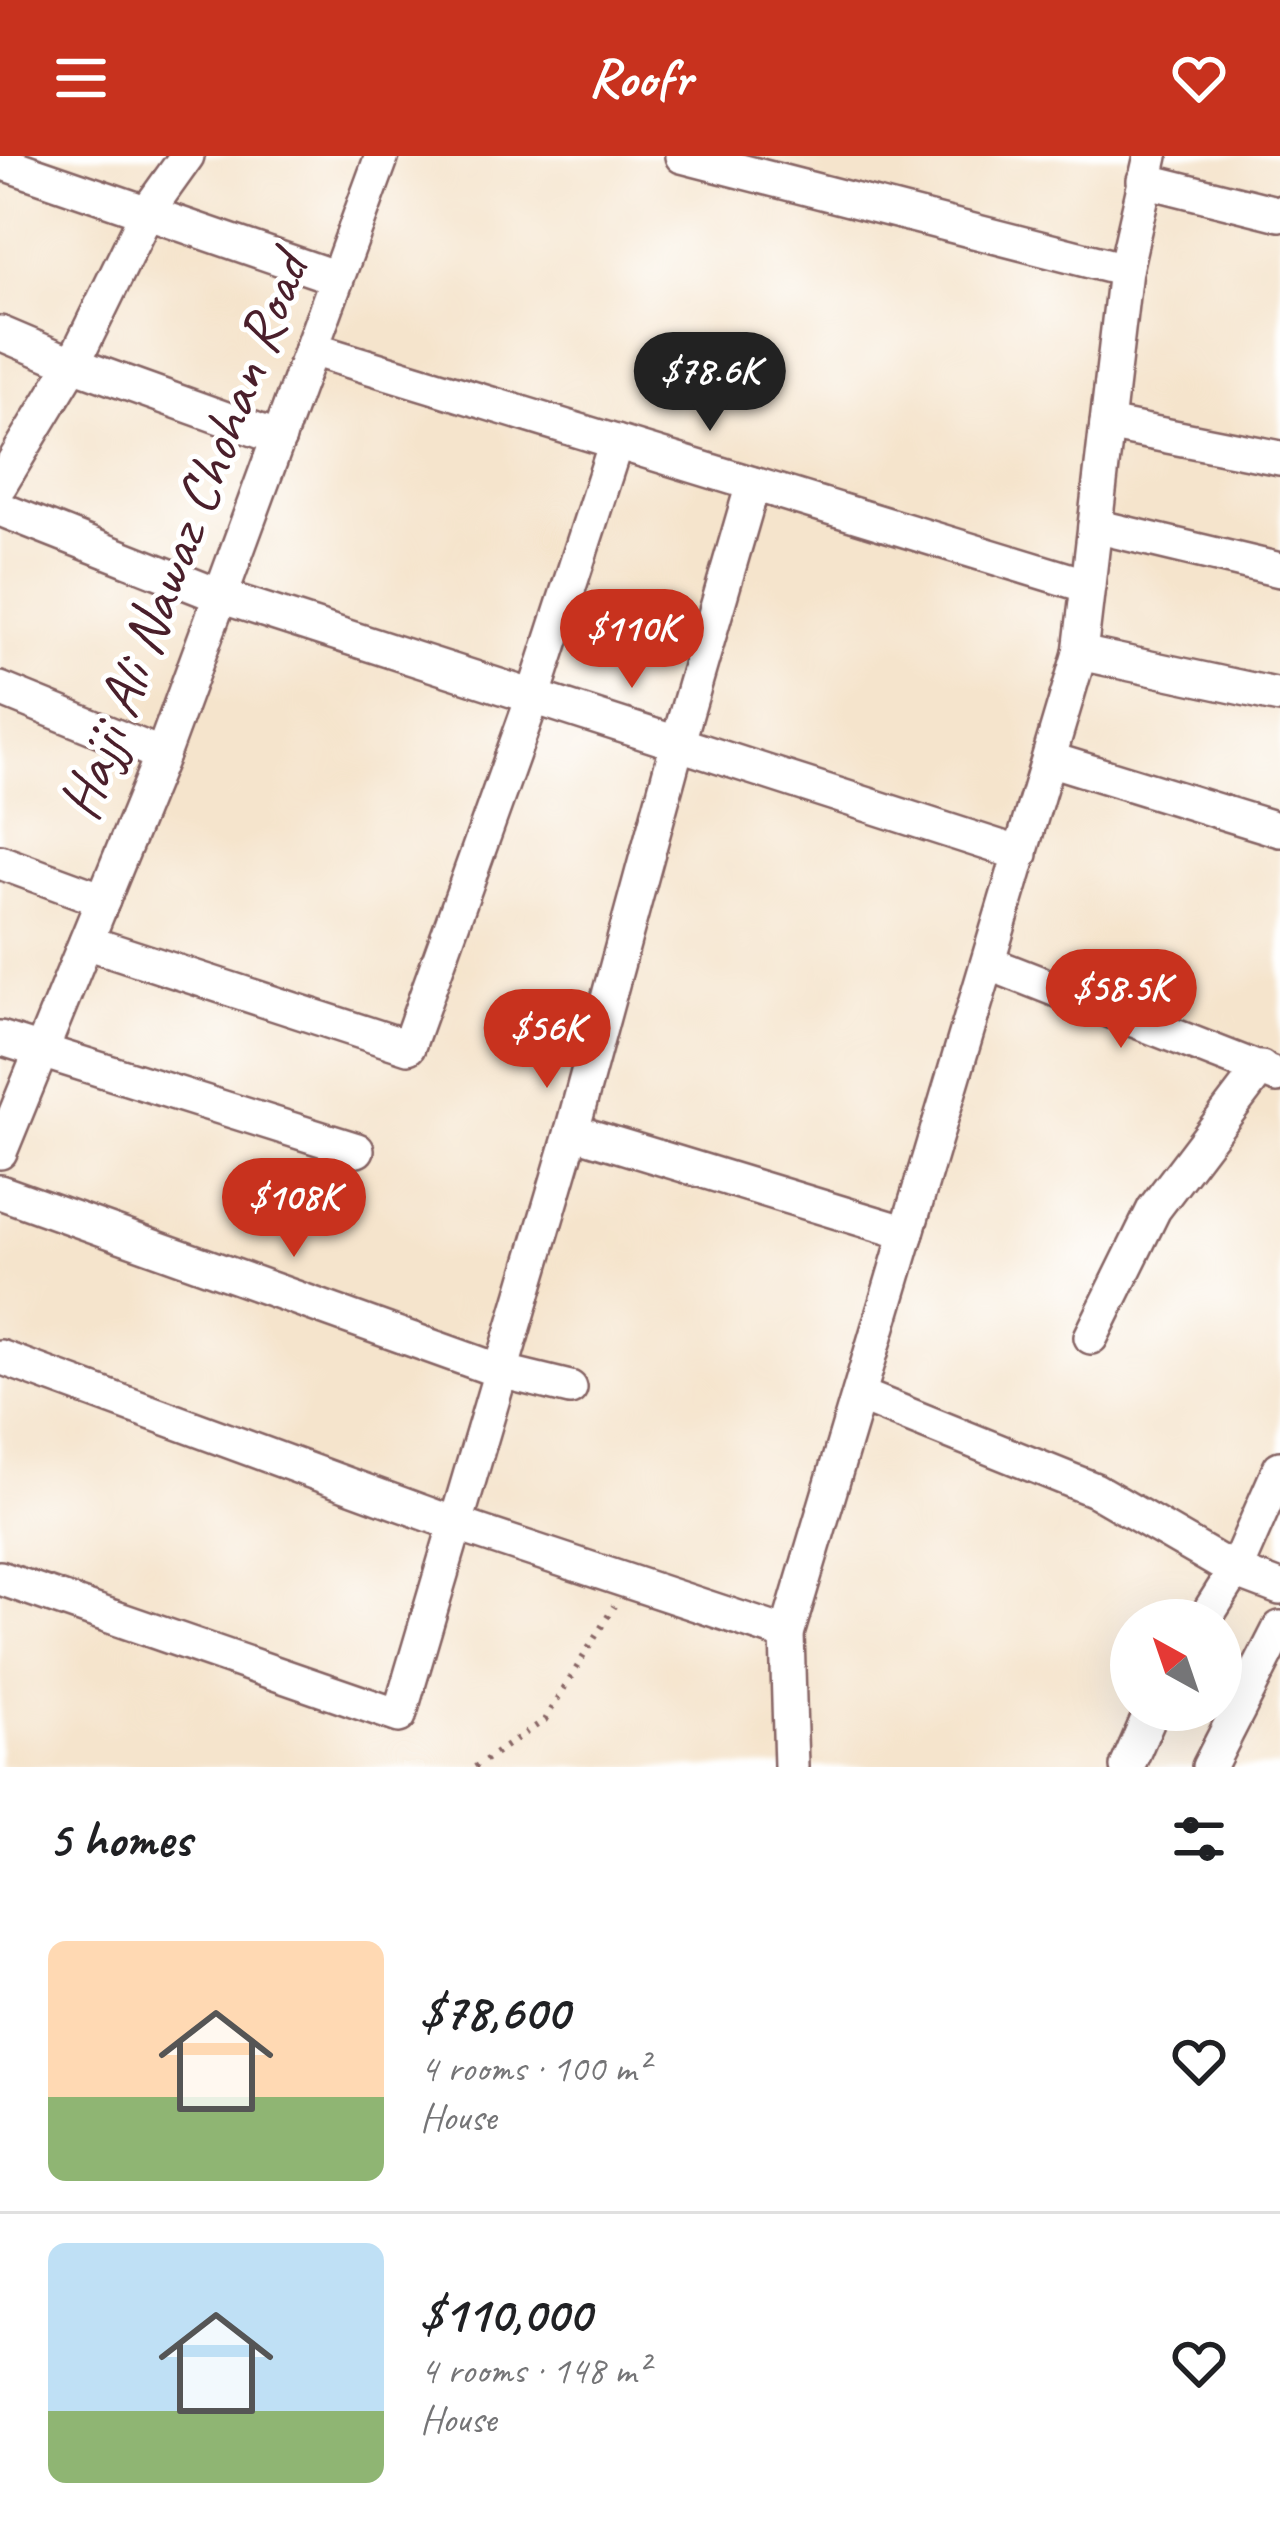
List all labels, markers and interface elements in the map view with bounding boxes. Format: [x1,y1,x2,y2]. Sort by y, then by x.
text: Roofr [588,44,692,112]
icon: menu [48,45,114,111]
icon: heart [1166,45,1232,111]
street label: Hajji Ali Nawaz Chohan Road [40,234,329,830]
pin: $78.6K [612,332,808,434]
text: $78.6K [661,346,759,395]
pin: $110K [548,589,716,691]
text: $110K [587,603,677,652]
pin: $58.5K [1023,949,1219,1051]
text: $58.5K [1073,963,1169,1012]
pin: $56K [476,989,618,1091]
text: $56K [511,1003,583,1052]
pin: $108K [210,1158,378,1260]
text: $108K [249,1172,339,1221]
north arrow [1110,1599,1242,1731]
map controls [1110,1599,1242,1731]
icon: filters [1166,1806,1232,1872]
text: 5 homes [48,1807,191,1871]
text: $78,600 [420,1980,569,2044]
icon: home [144,1989,288,2133]
icon: heart [1166,2028,1232,2094]
text: 4 rooms · 100 m² [420,2044,648,2093]
text: House [420,2093,496,2142]
text: $110,000 [420,2282,591,2346]
icon: home [144,2291,288,2435]
icon: heart [1166,2330,1232,2396]
text: 4 rooms · 148 m² [420,2346,648,2395]
text: House [420,2395,496,2444]

